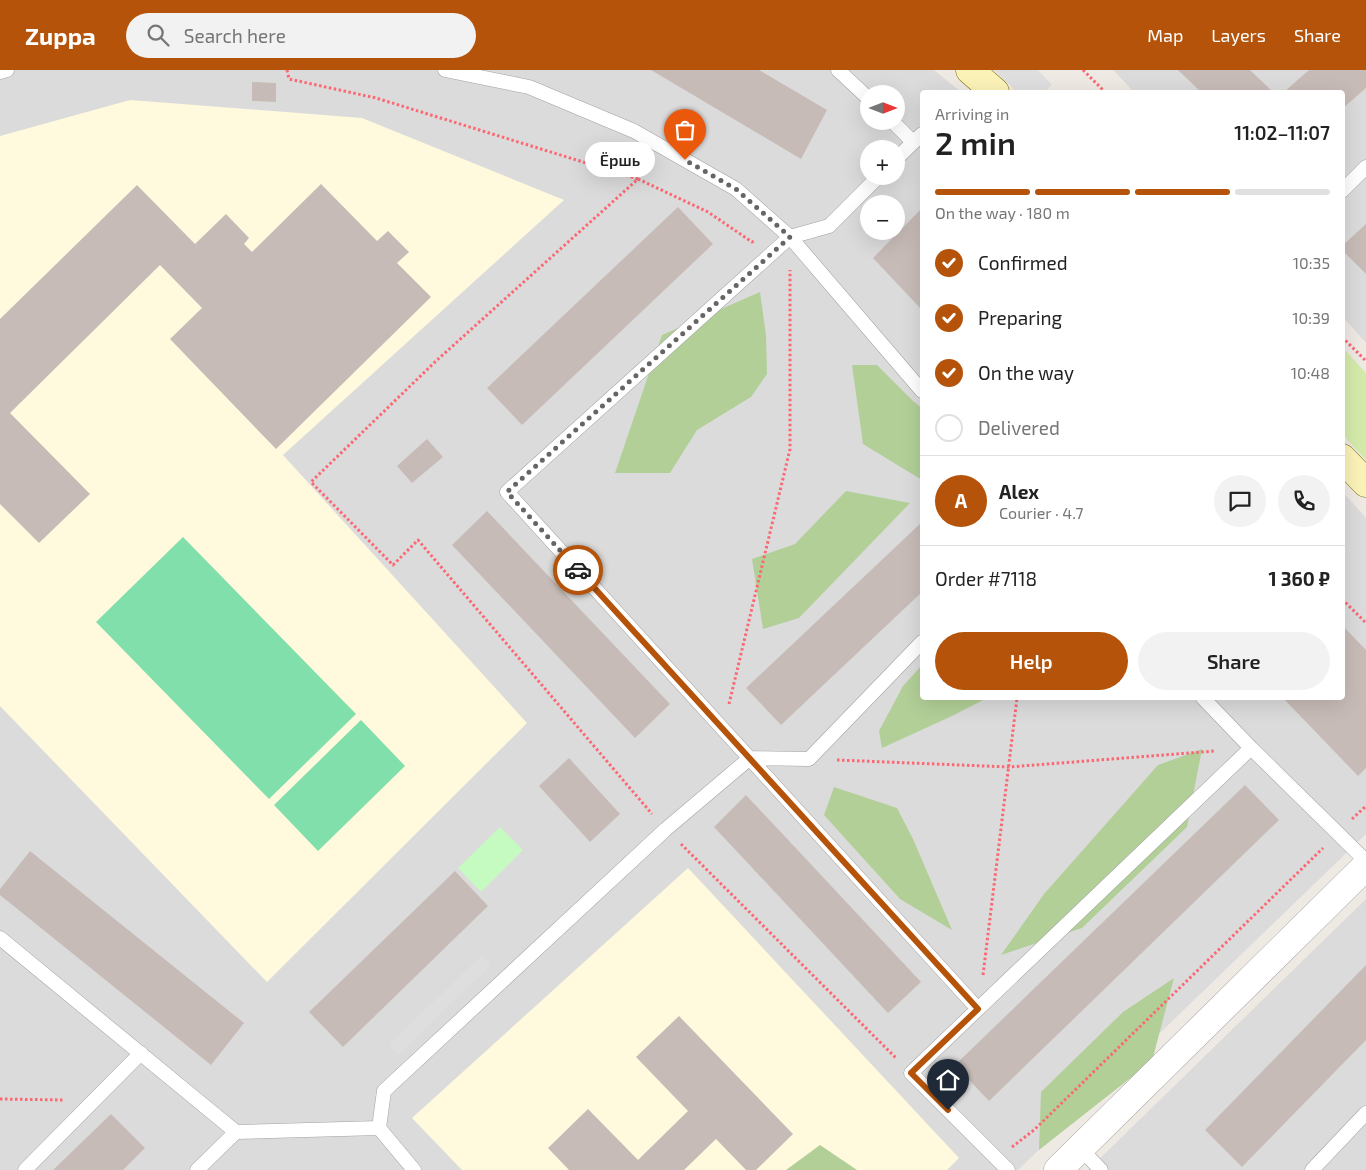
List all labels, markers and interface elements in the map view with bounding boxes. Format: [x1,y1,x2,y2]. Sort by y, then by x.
search box [126,13,476,58]
text: Zuppa [25,21,96,50]
icon: search [144,21,172,49]
text: Search here [184,24,286,47]
text: Map [1147,24,1183,46]
text: Layers [1211,24,1266,46]
text: Share [1294,24,1341,46]
north arrow [860,85,905,130]
map controls [860,85,905,240]
text: Arriving in [935,104,1009,123]
pin [664,109,706,160]
icon: bag [671,116,699,144]
text: 11:02–11:07 [1234,121,1330,144]
text: 2 min [935,123,1016,161]
button: + [860,140,905,185]
callout: Ёршь [585,142,655,178]
text: Ёршь [600,150,640,169]
button: − [860,195,905,240]
text: On the way · 180 m [935,203,1070,222]
icon: check [935,249,963,277]
text: Confirmed [978,251,1068,274]
text: 10:35 [1293,253,1330,272]
icon: check [935,304,963,332]
text: Preparing [978,306,1062,329]
text: 10:39 [1292,308,1330,327]
icon: check [935,359,963,387]
text: On the way [978,361,1074,384]
text: 10:48 [1291,363,1330,382]
text: Delivered [978,416,1060,439]
button: chat [1214,475,1266,527]
button: phone [1278,475,1330,527]
text: Alex [999,480,1039,503]
text: A [955,489,967,512]
text: Courier · 4.7 [999,503,1083,522]
courier [553,545,603,595]
icon: car [564,556,592,584]
text: Order #7118 [935,567,1037,590]
text: 1 360 ₽ [1268,567,1330,590]
button: Help [935,632,1128,690]
button: Share [1138,632,1330,690]
pin [927,1059,969,1110]
icon: home [934,1066,962,1094]

